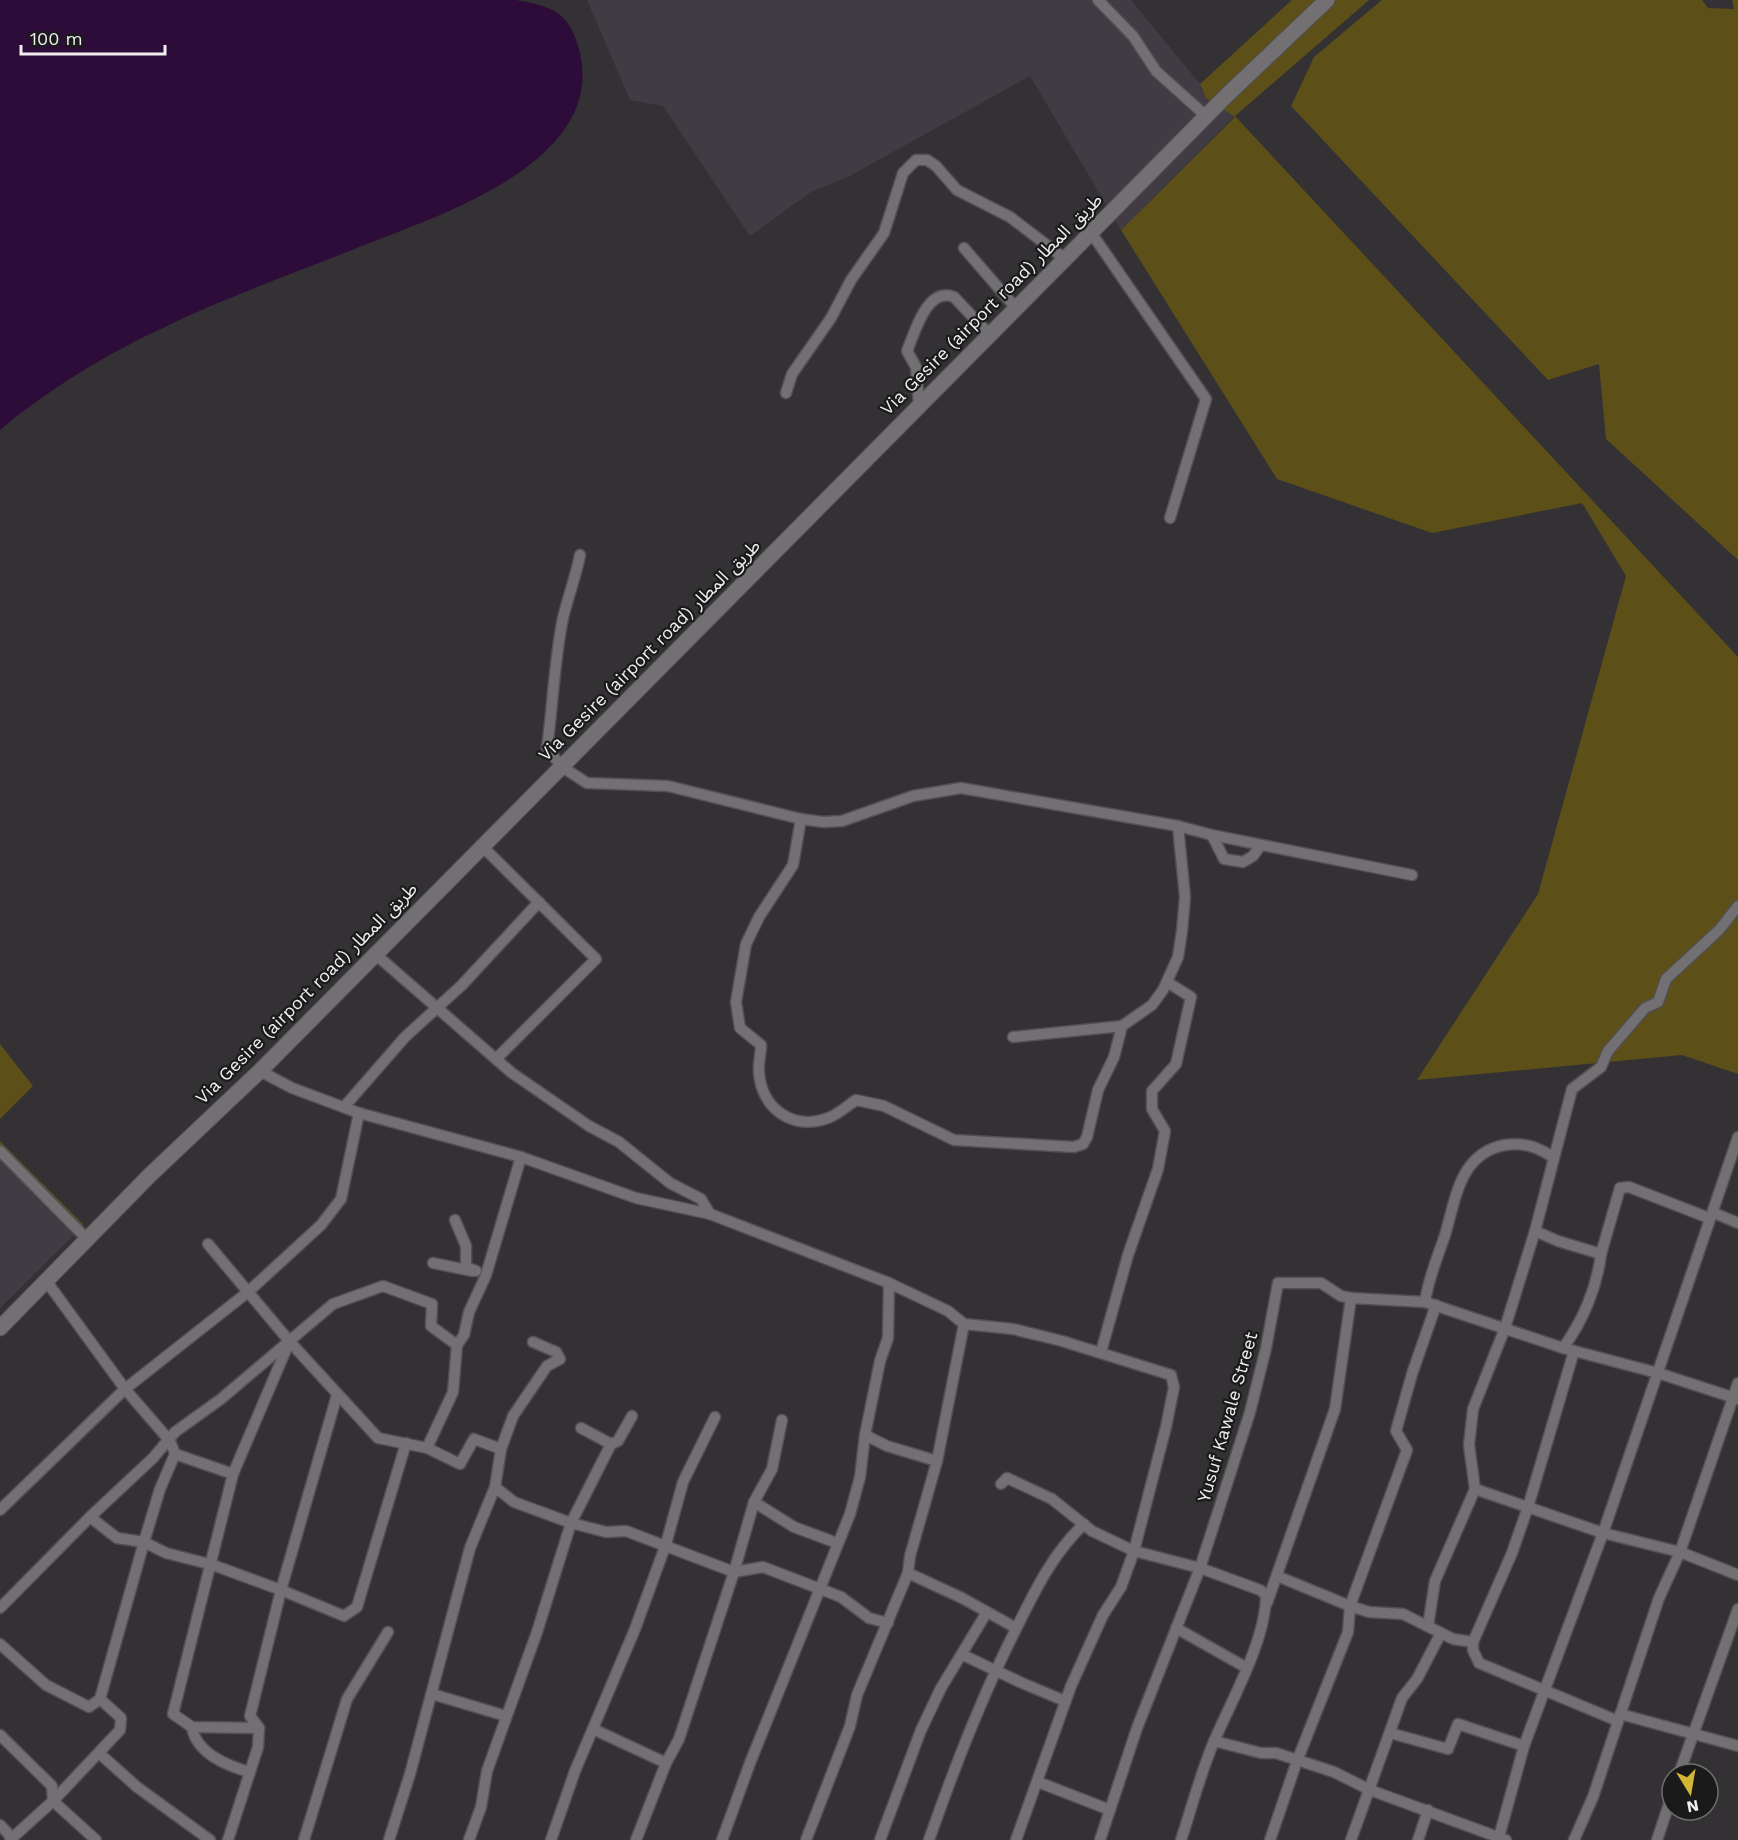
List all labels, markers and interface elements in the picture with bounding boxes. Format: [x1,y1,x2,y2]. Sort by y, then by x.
scale bar [21,18,165,56]
text: 100 m [30,28,83,49]
street label: Via Gesire (airport road) طريق المطار [876,189,1107,420]
street label: Via Gesire (airport road) طريق المطار [534,535,765,766]
street label: Via Gesire (airport road) طريق المطار [191,878,422,1109]
street label: Yusuf Kawale Street [1193,1329,1262,1505]
north arrow [1660,1762,1720,1822]
text: N [1685,1796,1700,1817]

